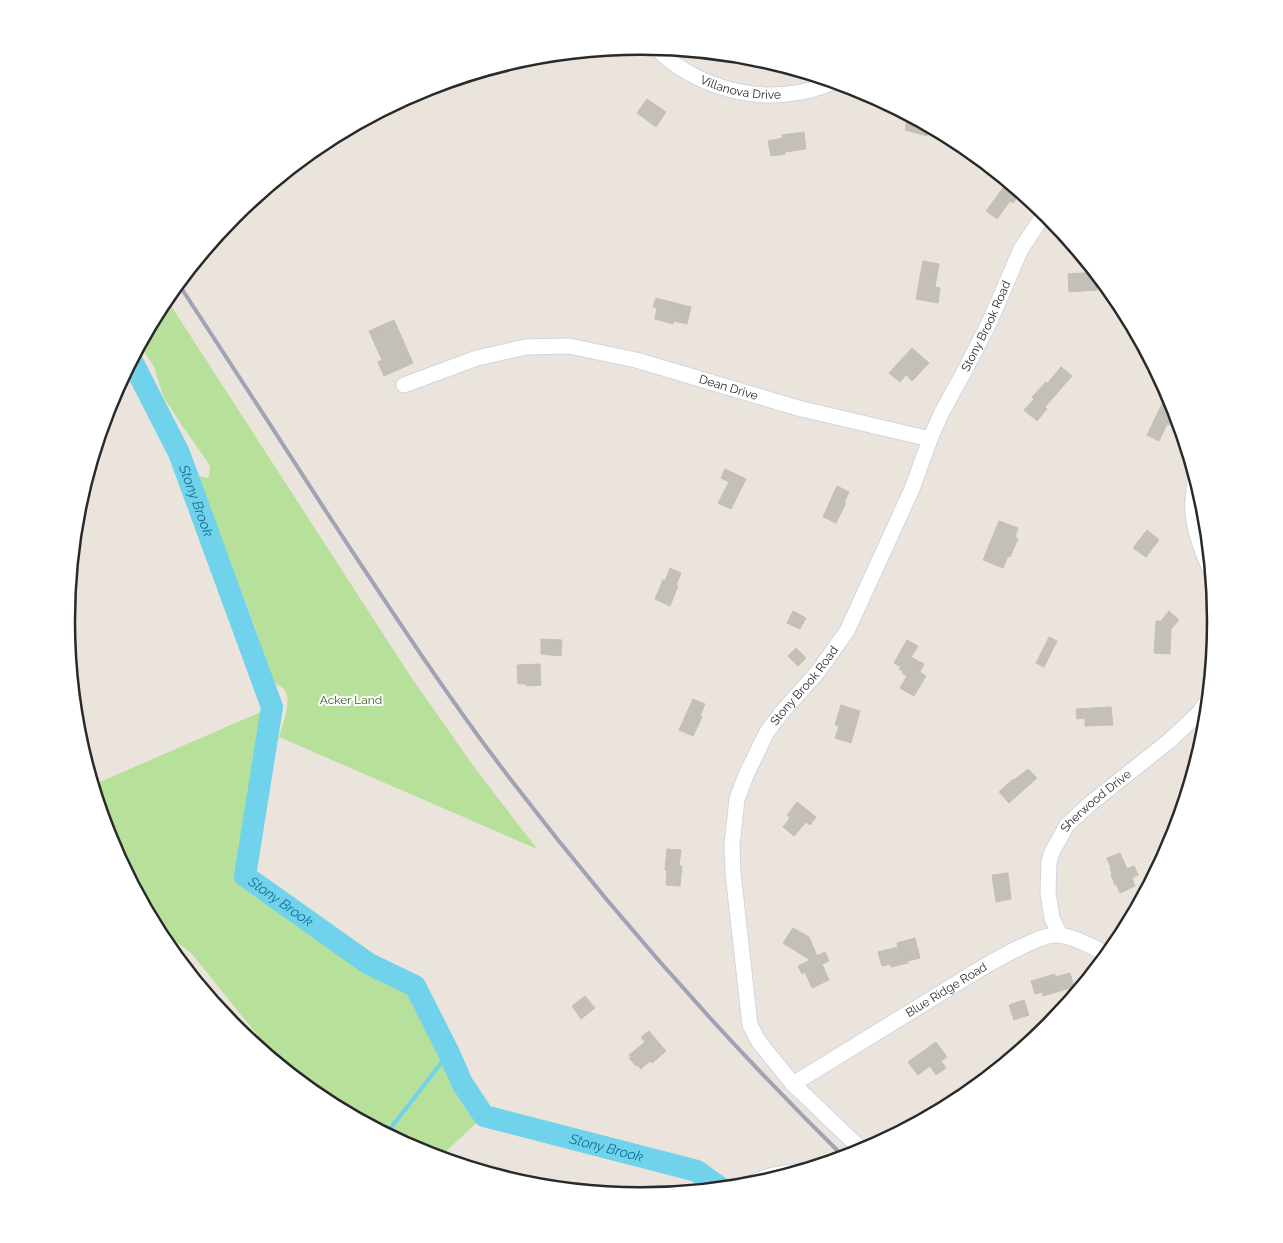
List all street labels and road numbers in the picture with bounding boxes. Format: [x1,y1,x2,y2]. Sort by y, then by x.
street label: Villanova Drive [698,73,781,102]
street label: Stony Brook Road [958,279,1014,374]
street label: Dean Drive [697,372,760,403]
street label: Stony Brook Road [767,643,841,728]
street label: Sherwood Drive [1058,767,1134,834]
street label: Blue Ridge Road [903,960,989,1020]

